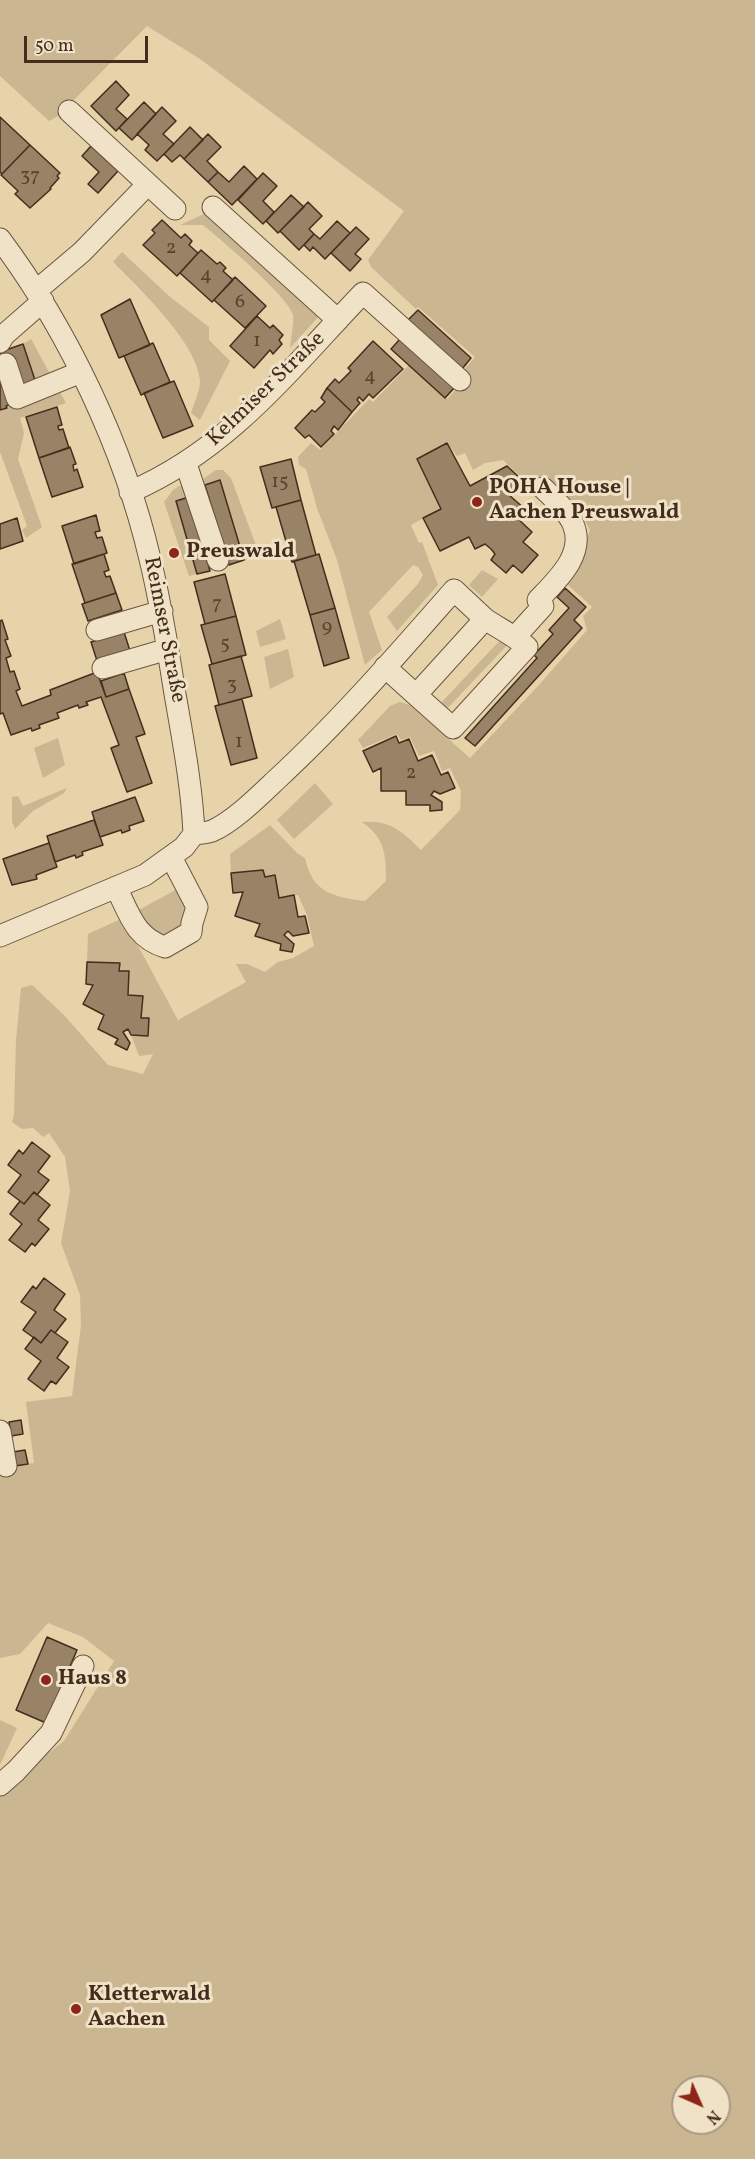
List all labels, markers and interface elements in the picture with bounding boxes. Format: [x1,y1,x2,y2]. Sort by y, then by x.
scale bar [27,24,152,62]
text: 50 m [35,34,74,59]
house number: 37 [20,165,40,189]
house number: 2 [166,237,176,261]
house number: 4 [200,264,212,288]
house number: 6 [235,291,245,315]
street label: Kelmiser Straße [202,327,332,453]
house number: 1 [253,330,261,354]
house number: 4 [364,365,376,389]
house number: 15 [271,471,289,495]
place label: POHA House | Aachen Preuswald [489,476,680,528]
marker: POHA House | Aachen Preuswald [470,495,484,509]
place label: Preuswald [186,540,295,566]
marker: Preuswald [167,546,181,560]
street label: Reimser Straße [136,555,190,705]
house number: 7 [212,593,222,617]
house number: 9 [322,616,332,640]
house number: 5 [220,633,230,657]
house number: 3 [227,674,237,698]
house number: 1 [235,731,243,755]
house number: 2 [406,762,416,786]
place label: Haus 8 [58,1667,127,1693]
marker: Haus 8 [39,1673,53,1687]
place label: Kletterwald Aachen [88,1983,211,2035]
marker: Kletterwald Aachen [69,2002,83,2016]
north arrow [671,2075,731,2135]
text: N [700,2104,724,2128]

